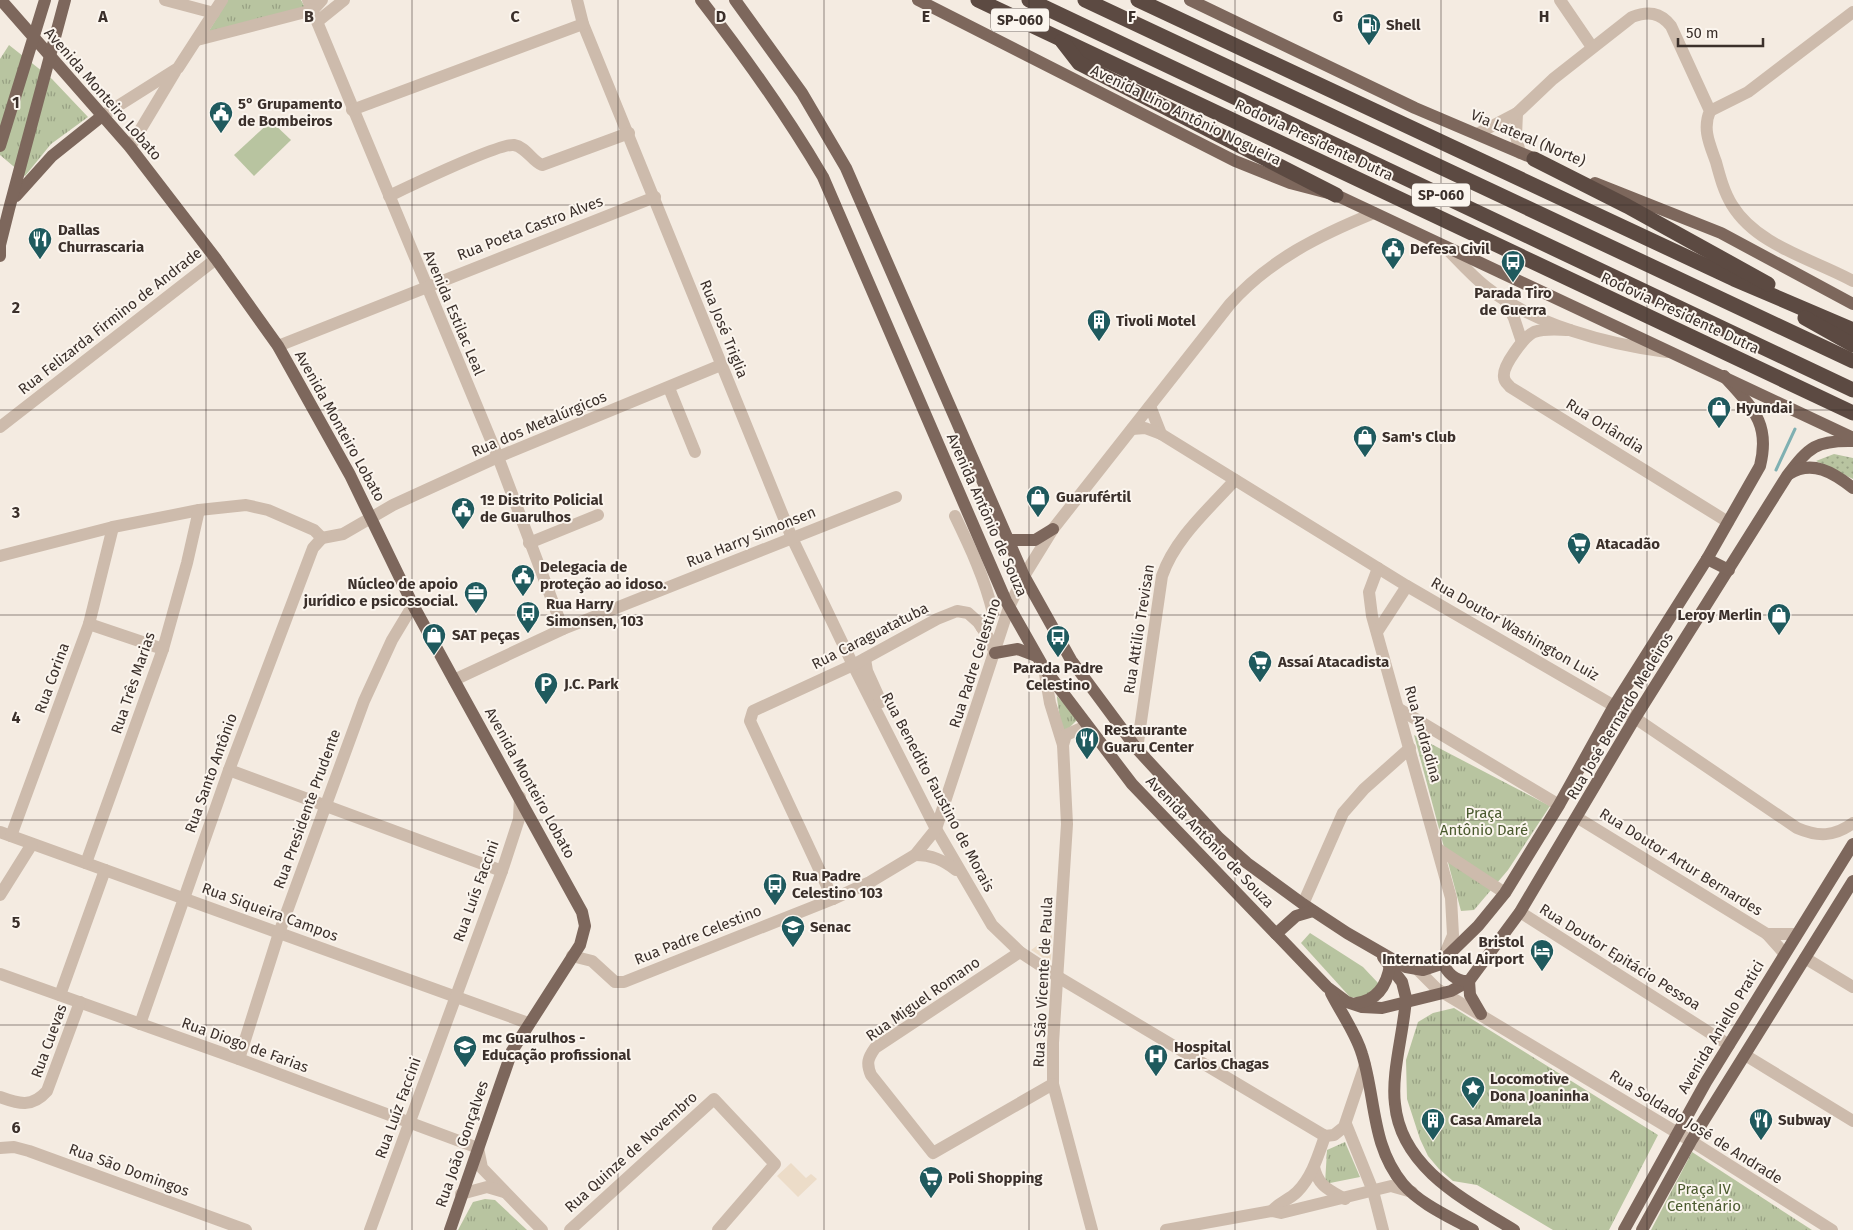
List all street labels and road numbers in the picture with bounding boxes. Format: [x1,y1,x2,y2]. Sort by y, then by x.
road number: SP-060 [991,8,1049,32]
street label: Avenida Monteiro Lobato [40,24,166,164]
street label: Avenida Lino Antônio Nogueira [1088,61,1284,169]
street label: Rodovia Presidente Dutra [1232,95,1396,185]
street label: Via Lateral (Norte) [1468,106,1588,170]
road number: SP-060 [1412,184,1470,206]
street label: Rua Poeta Castro Alves [455,192,605,264]
street label: Rua Felizarda Firmino de Andrade [15,244,205,398]
street label: Avenida Estilac Leal [420,248,489,379]
street label: Rodovia Presidente Dutra [1598,268,1762,358]
street label: Rua José Triglia [696,277,752,381]
street label: Avenida Monteiro Lobato [291,347,389,505]
street label: Rua dos Metalúrgicos [469,387,609,461]
street label: Rua Orlândia [1563,395,1647,457]
street label: Avenida Antônio de Souza [943,431,1031,599]
street label: Rua Harry Simonsen [684,503,818,571]
street label: Rua Attilio Trevisan [1120,563,1158,695]
street label: Rua Doutor Washington Luiz [1428,573,1603,685]
street label: Rua Padre Celestino [946,596,1004,730]
street label: Rua Caraguatatuba [809,599,931,673]
street label: Rua José Bernardo Medeiros [1563,629,1677,803]
street label: Rua Três Marias [107,630,159,736]
street label: Rua Corina [31,640,73,716]
street label: Rua Andradina [1401,684,1445,784]
street label: Rua Benedito Faustino de Morais [878,689,998,895]
street label: Avenida Monteiro Lobato [481,704,579,862]
street label: Rua Santo Antônio [181,711,241,835]
street label: Rua Presidente Prudente [270,727,344,891]
street label: Avenida Antônio de Souza [1142,772,1278,912]
street label: Rua Doutor Artur Bernardes [1596,804,1766,920]
street label: Rua Luís Faccini [449,838,503,944]
street label: Rua Siqueira Campos [199,879,341,945]
street label: Rua São Vicente de Paula [1030,896,1056,1068]
street label: Rua Doutor Epitácio Pessoa [1536,900,1704,1014]
street label: Rua Padre Celestino [632,901,764,969]
street label: Rua Miguel Romano [863,953,983,1045]
street label: Avenida Aniello Pratici [1674,957,1768,1097]
street label: Rua Cuevas [27,1002,71,1080]
street label: Rua Diogo de Farias [179,1014,311,1076]
street label: Rua Luíz Faccini [371,1055,425,1161]
street label: Rua Soldado José de Andrade [1606,1066,1786,1188]
street label: Rua João Gonçalves [432,1078,492,1210]
street label: Rua Quinze de Novembro [561,1088,701,1216]
street label: Rua São Domingos [66,1140,192,1200]

